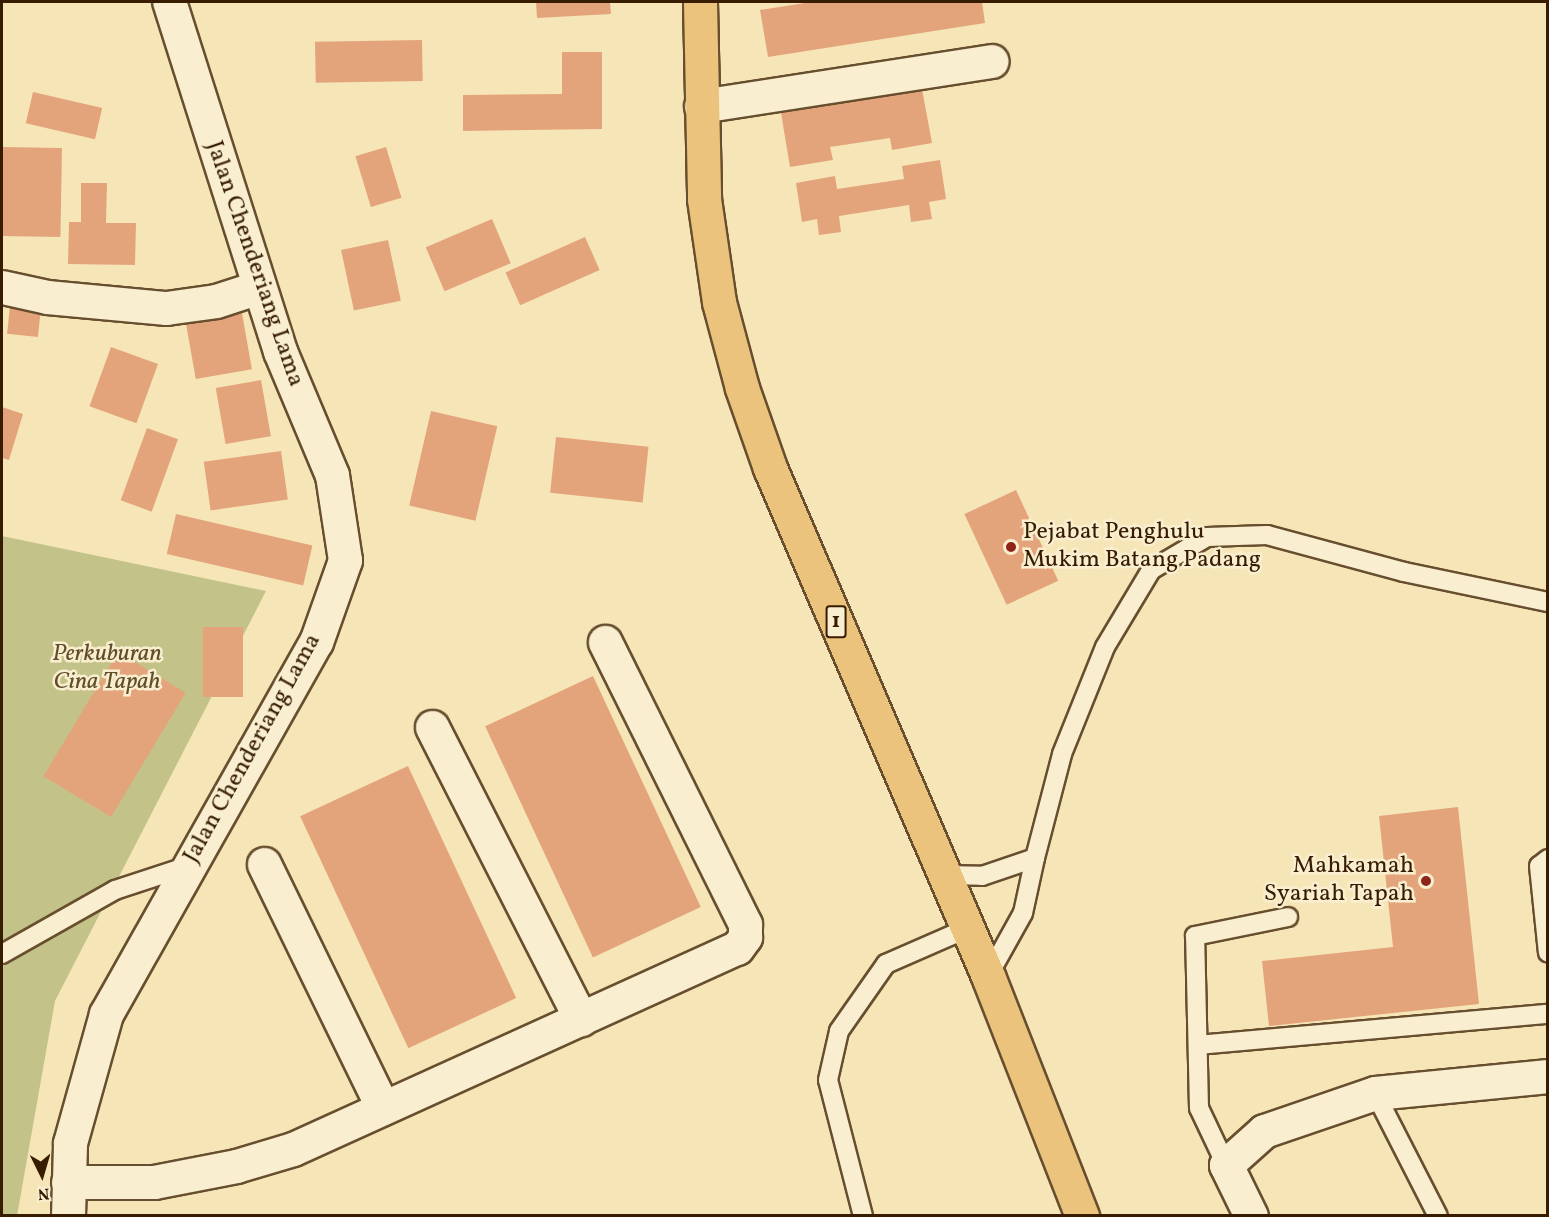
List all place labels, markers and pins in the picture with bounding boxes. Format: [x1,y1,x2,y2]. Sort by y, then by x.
place label: Pejabat Penghulu Mukim Batang Padang [1023,519,1261,575]
marker: Pejabat Penghulu Mukim Batang Padang [1004,540,1018,554]
place label: Mahkamah Syariah Tapah [1263,853,1414,909]
marker: Mahkamah Syariah Tapah [1419,874,1433,888]

